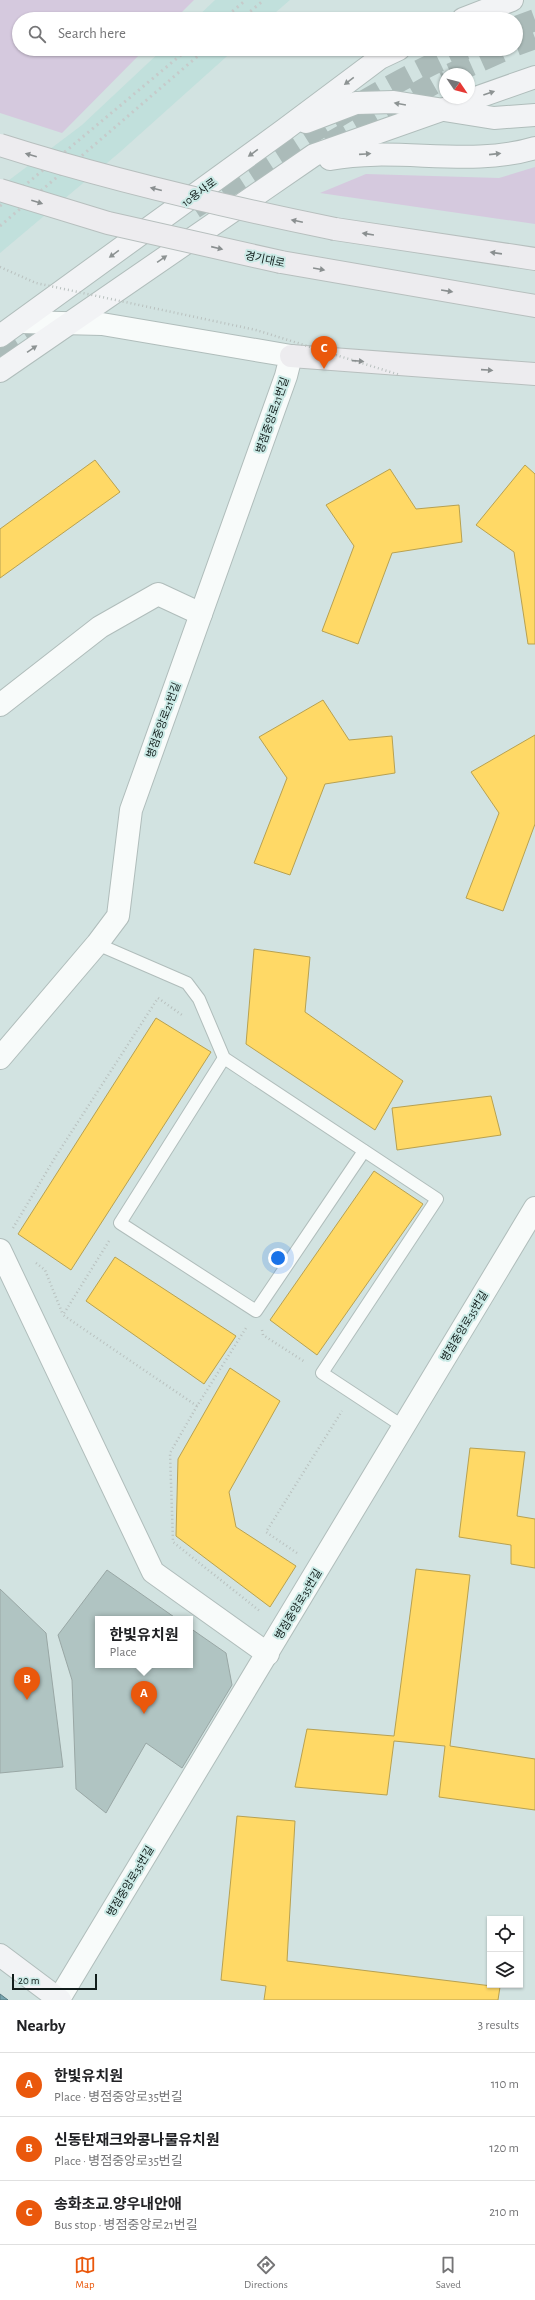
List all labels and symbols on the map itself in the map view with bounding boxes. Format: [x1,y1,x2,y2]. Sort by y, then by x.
north arrow [439,68,475,104]
one-way arrow [344,77,354,85]
one-way arrow [483,90,495,96]
one-way arrow [394,100,407,106]
one-way arrow [248,149,258,157]
one-way arrow [359,150,371,157]
one-way arrow [489,150,501,157]
one-way arrow [25,152,37,158]
street label: 10용사로 [180,176,219,209]
one-way arrow [150,186,162,192]
one-way arrow [32,199,44,205]
one-way arrow [291,218,303,224]
one-way arrow [362,231,374,237]
one-way arrow [212,245,224,251]
one-way arrow [109,250,119,258]
street label: 경기대로 [244,250,286,269]
one-way arrow [490,250,502,256]
one-way arrow [157,255,168,264]
one-way arrow [313,267,325,273]
one-way arrow [441,289,453,295]
pin: C [311,336,337,369]
one-way arrow [27,345,38,353]
one-way arrow [352,357,364,364]
one-way arrow [481,367,493,374]
street label: 병점중앙로21번길 [254,376,291,455]
street label: 병점중앙로21번길 [145,681,182,759]
your location [268,1248,288,1268]
street label: 병점중앙로35번길 [439,1289,490,1363]
street label: 병점중앙로35번길 [273,1567,324,1641]
pin: B [14,1667,40,1700]
pin: A [131,1681,157,1714]
street label: 병점중앙로35번길 [105,1844,156,1918]
scale bar [12,1972,97,1991]

